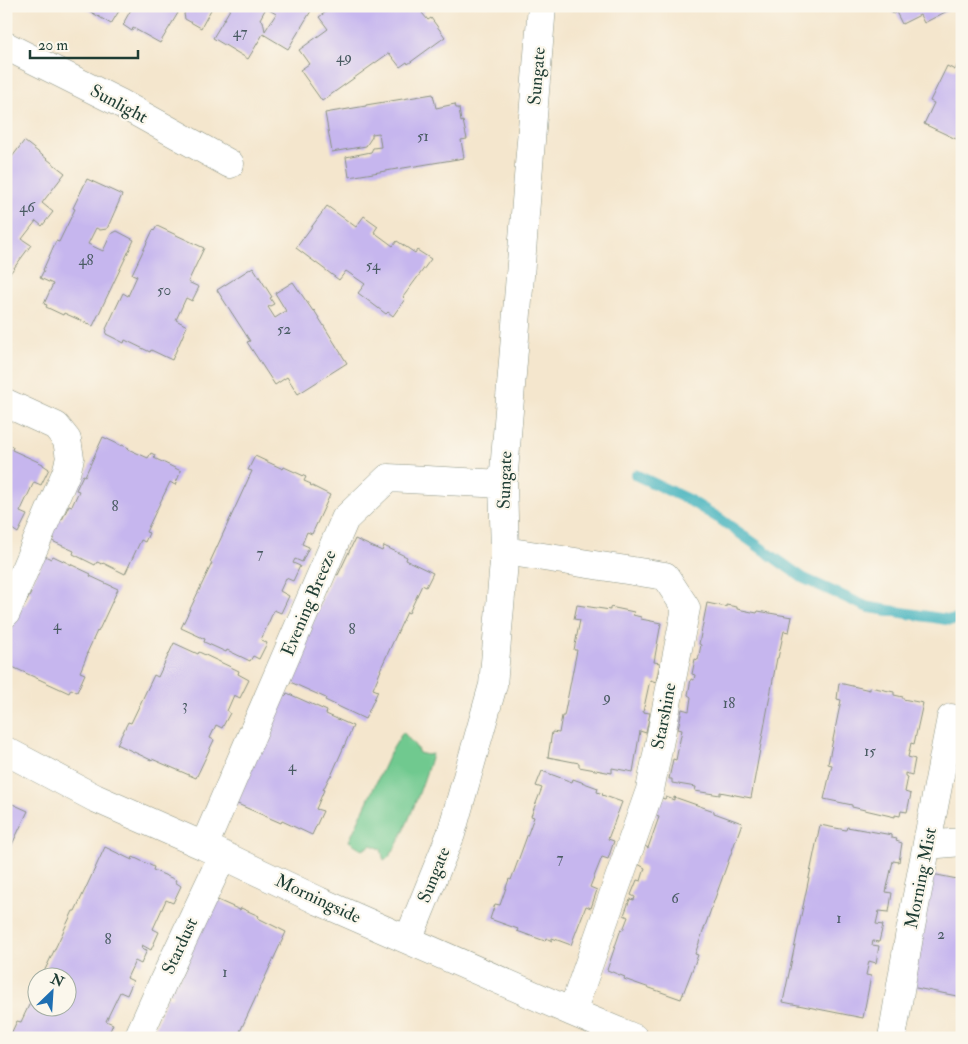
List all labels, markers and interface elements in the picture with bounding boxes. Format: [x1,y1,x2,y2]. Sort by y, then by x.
house number: 47 [233,23,247,42]
scale bar [30,28,138,60]
text: 20 m [38,36,68,55]
street label: Sungate [523,46,551,106]
house number: 49 [336,48,352,67]
street label: Sunlight [86,79,152,129]
house number: 51 [417,127,429,146]
house number: 46 [19,198,36,217]
house number: 48 [78,251,94,270]
house number: 54 [366,256,381,275]
house number: 50 [157,281,171,300]
house number: 52 [277,320,291,339]
street label: Sungate [492,450,518,509]
house number: 8 [111,497,119,516]
house number: 7 [257,544,264,563]
street label: Evening Breeze [276,546,342,660]
house number: 4 [53,616,62,635]
house number: 8 [348,620,356,639]
street label: Starshine [646,680,682,751]
house number: 9 [602,688,611,707]
house number: 18 [723,694,735,713]
house number: 3 [182,696,188,715]
house number: 15 [864,742,876,761]
house number: 4 [288,757,297,776]
street label: Morning Mist [900,825,942,931]
street label: Sungate [412,843,456,906]
house number: 7 [557,849,564,868]
street label: Morningside [271,869,365,929]
house number: 6 [671,889,680,908]
house number: 1 [836,909,842,928]
street label: Stardust [157,914,203,978]
house number: 2 [937,925,945,944]
house number: 8 [104,930,112,949]
house number: 1 [222,963,228,982]
north arrow [28,966,78,1016]
text: N [47,970,67,991]

